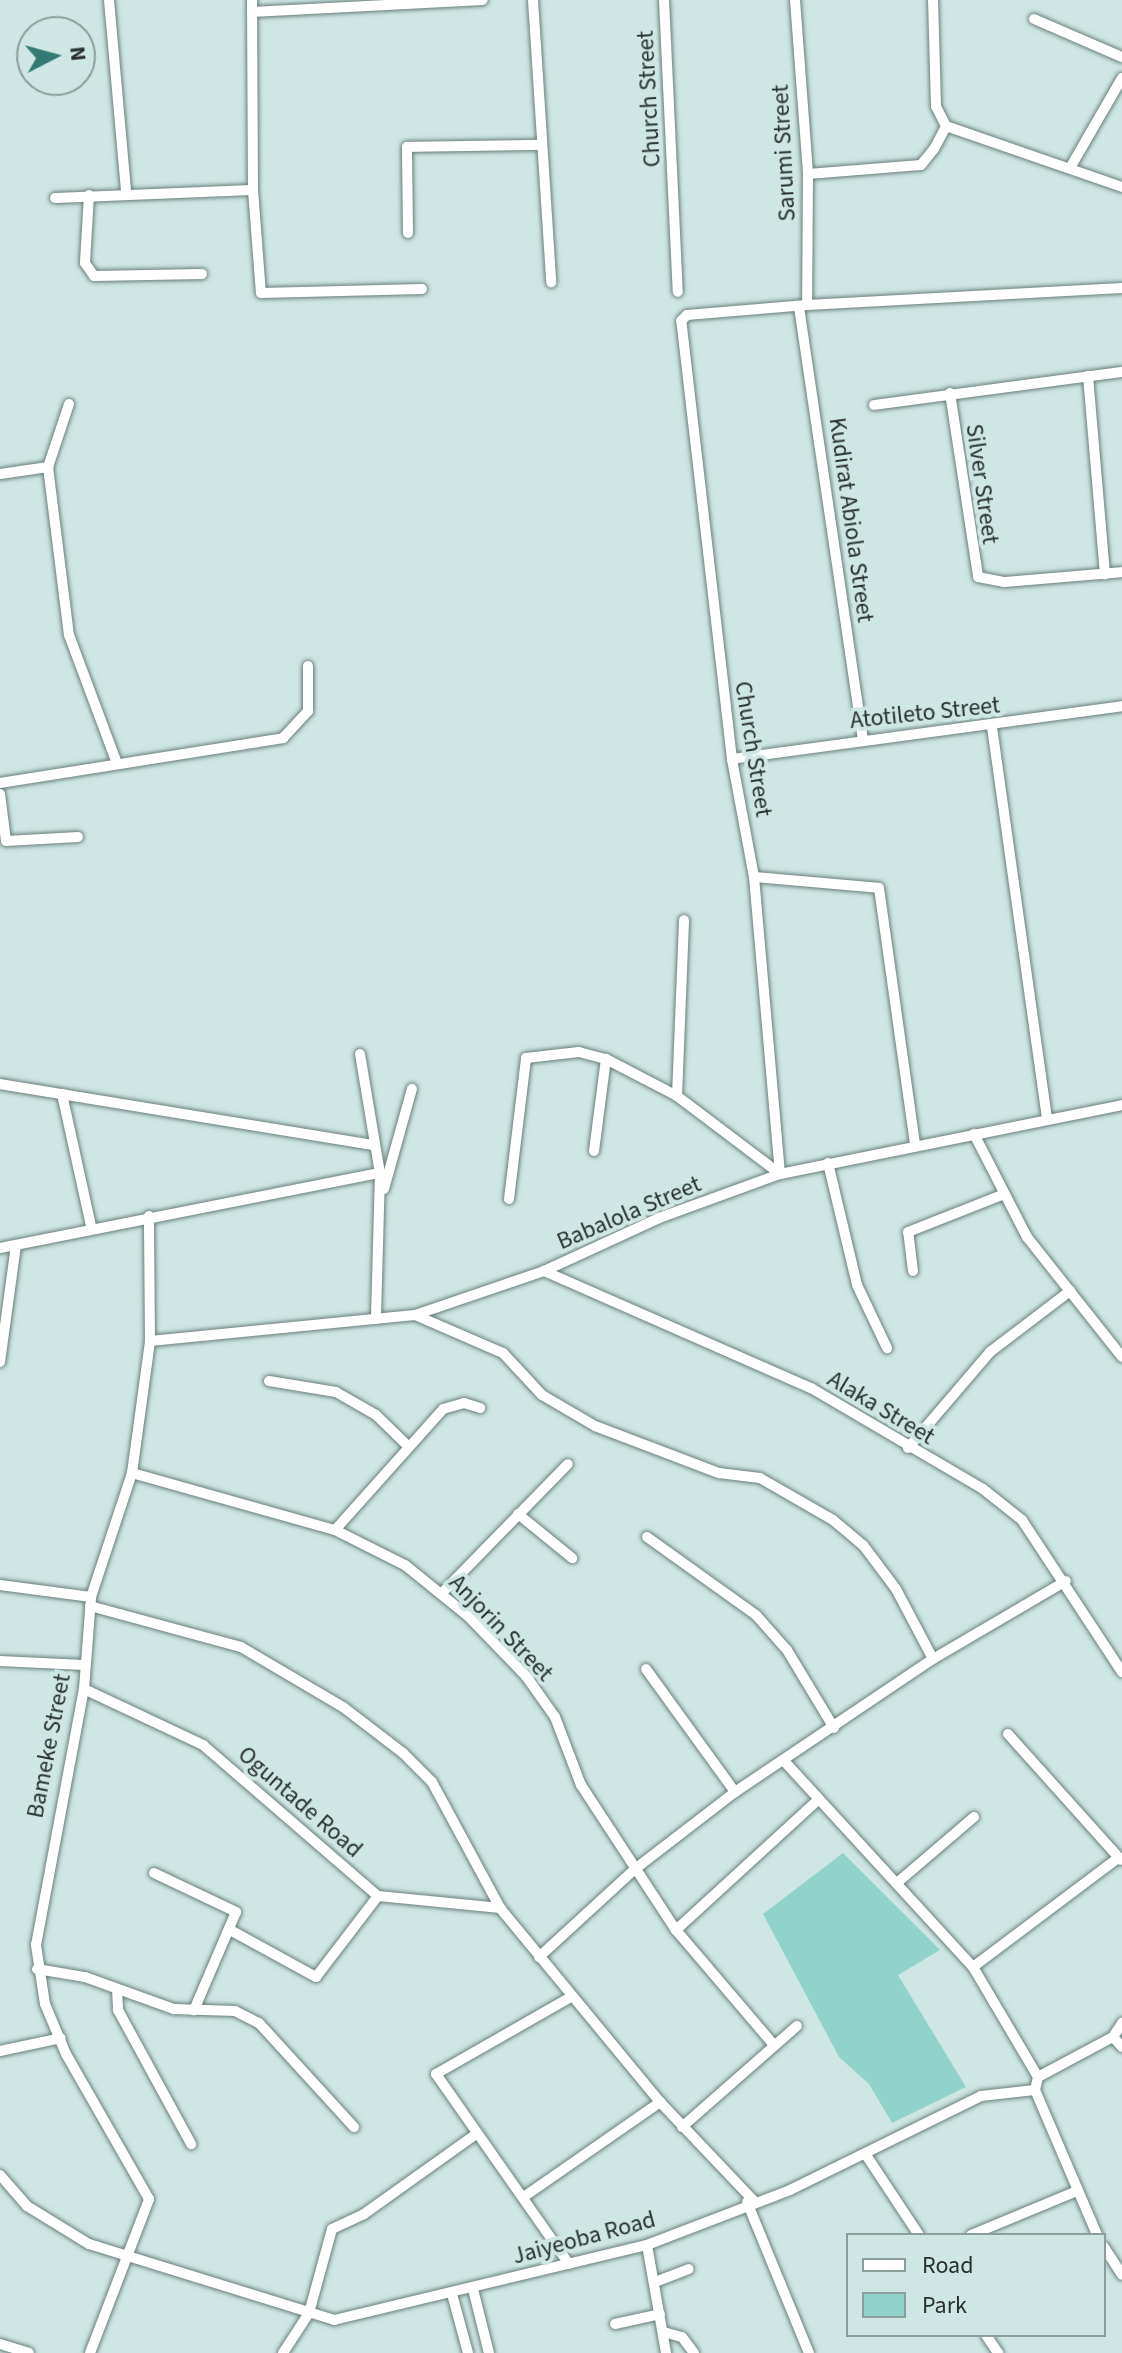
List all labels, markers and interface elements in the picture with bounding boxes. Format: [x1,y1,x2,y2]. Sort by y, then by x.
north arrow [16,16,96,96]
street label: Church Street [631,30,667,168]
text: N [61,45,95,63]
street label: Sarumi Street [766,84,802,222]
street label: Kudirat Abiola Street [822,416,880,624]
street label: Silver Street [959,422,1005,546]
street label: Church Street [728,679,778,819]
street label: Atotileto Street [849,691,1001,735]
street label: Babalola Street [553,1170,705,1256]
street label: Alaka Street [822,1365,940,1451]
street label: Anjorin Street [443,1569,559,1687]
street label: Bameke Street [21,1671,77,1821]
street label: Oguntade Road [232,1740,368,1864]
street label: Jaiyeoba Road [509,2205,659,2271]
legend [846,2233,1106,2337]
text: Road [922,2248,974,2283]
text: Park [922,2288,967,2323]

